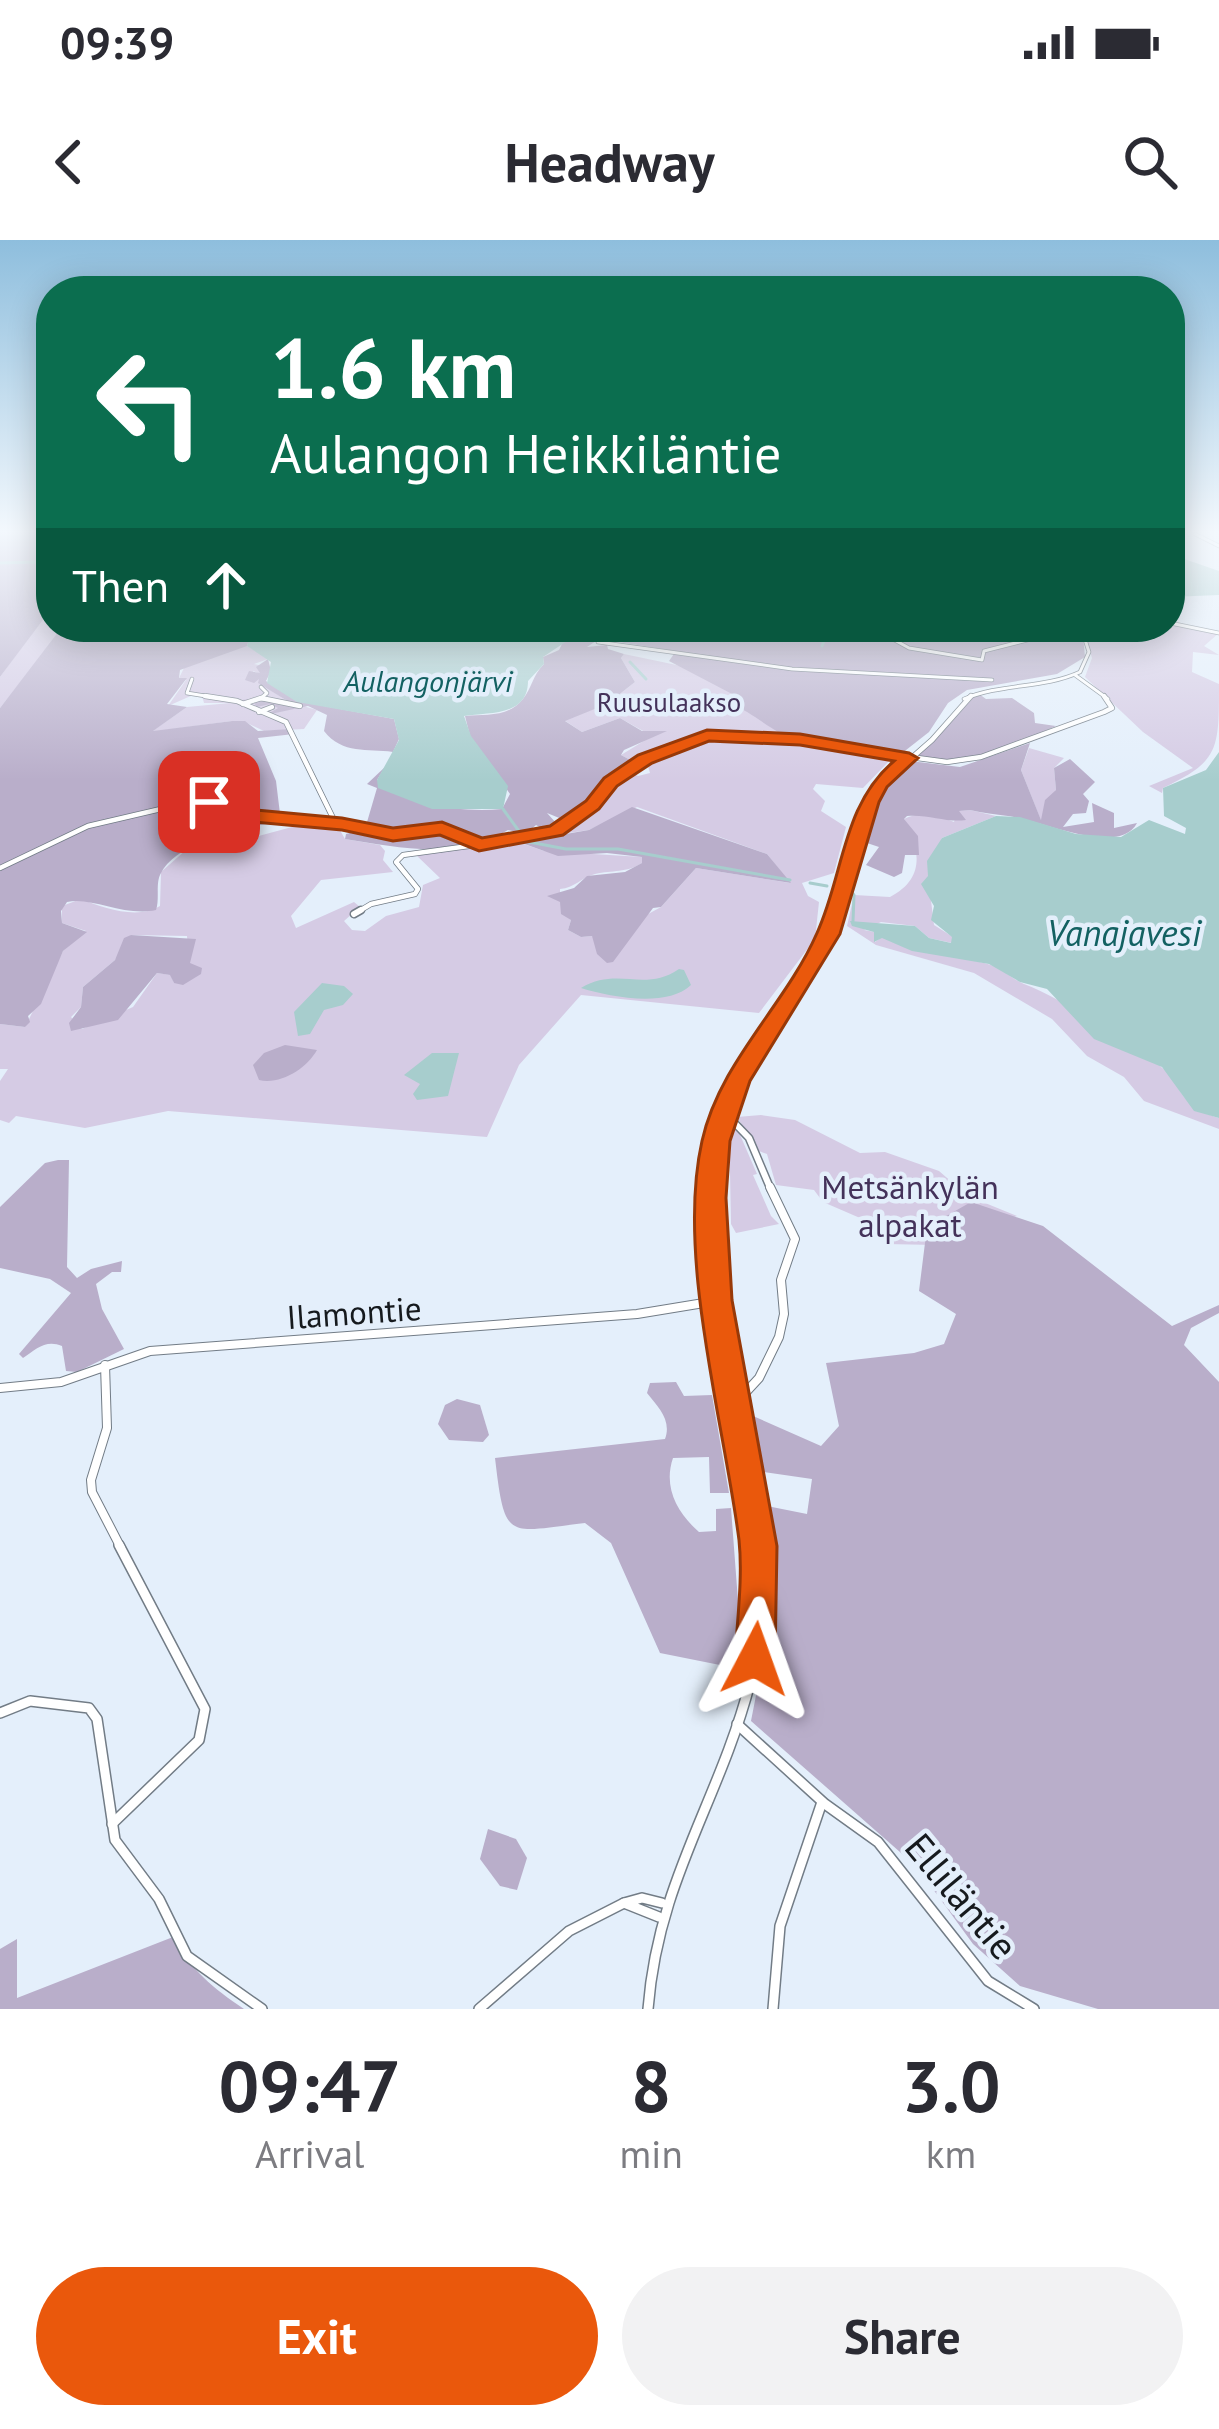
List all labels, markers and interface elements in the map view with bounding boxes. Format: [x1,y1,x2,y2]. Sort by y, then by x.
text: 09:39 [60,13,174,71]
text: Headway [504,127,715,197]
icon: back [36,129,102,195]
icon: search [1117,129,1183,195]
text: 1.6 km [270,312,516,421]
icon: left [72,324,228,480]
text: Aulangon Heikkiläntie [270,418,781,488]
icon: ahead [193,552,259,618]
text: Then [72,556,169,614]
water label: Aulangonjärvi [342,661,514,700]
park label: Ruusulaakso [597,685,741,719]
pin [158,751,260,853]
icon: arrive [176,769,242,835]
water label: Vanajavesi [1047,909,1203,956]
park label: Metsänkylän alpakat [821,1165,999,1246]
street label: Ilamontie [285,1286,423,1338]
position arrow [692,1596,818,1722]
street label: Elliläntie [894,1822,1030,1970]
text: 09:47 [218,2039,401,2132]
text: 8 [631,2039,672,2132]
text: 3.0 [901,2039,1001,2132]
text: Arrival [255,2128,364,2179]
text: min [619,2128,683,2179]
text: km [926,2128,976,2179]
button: Exit [36,2267,598,2405]
button: Share [622,2267,1183,2405]

